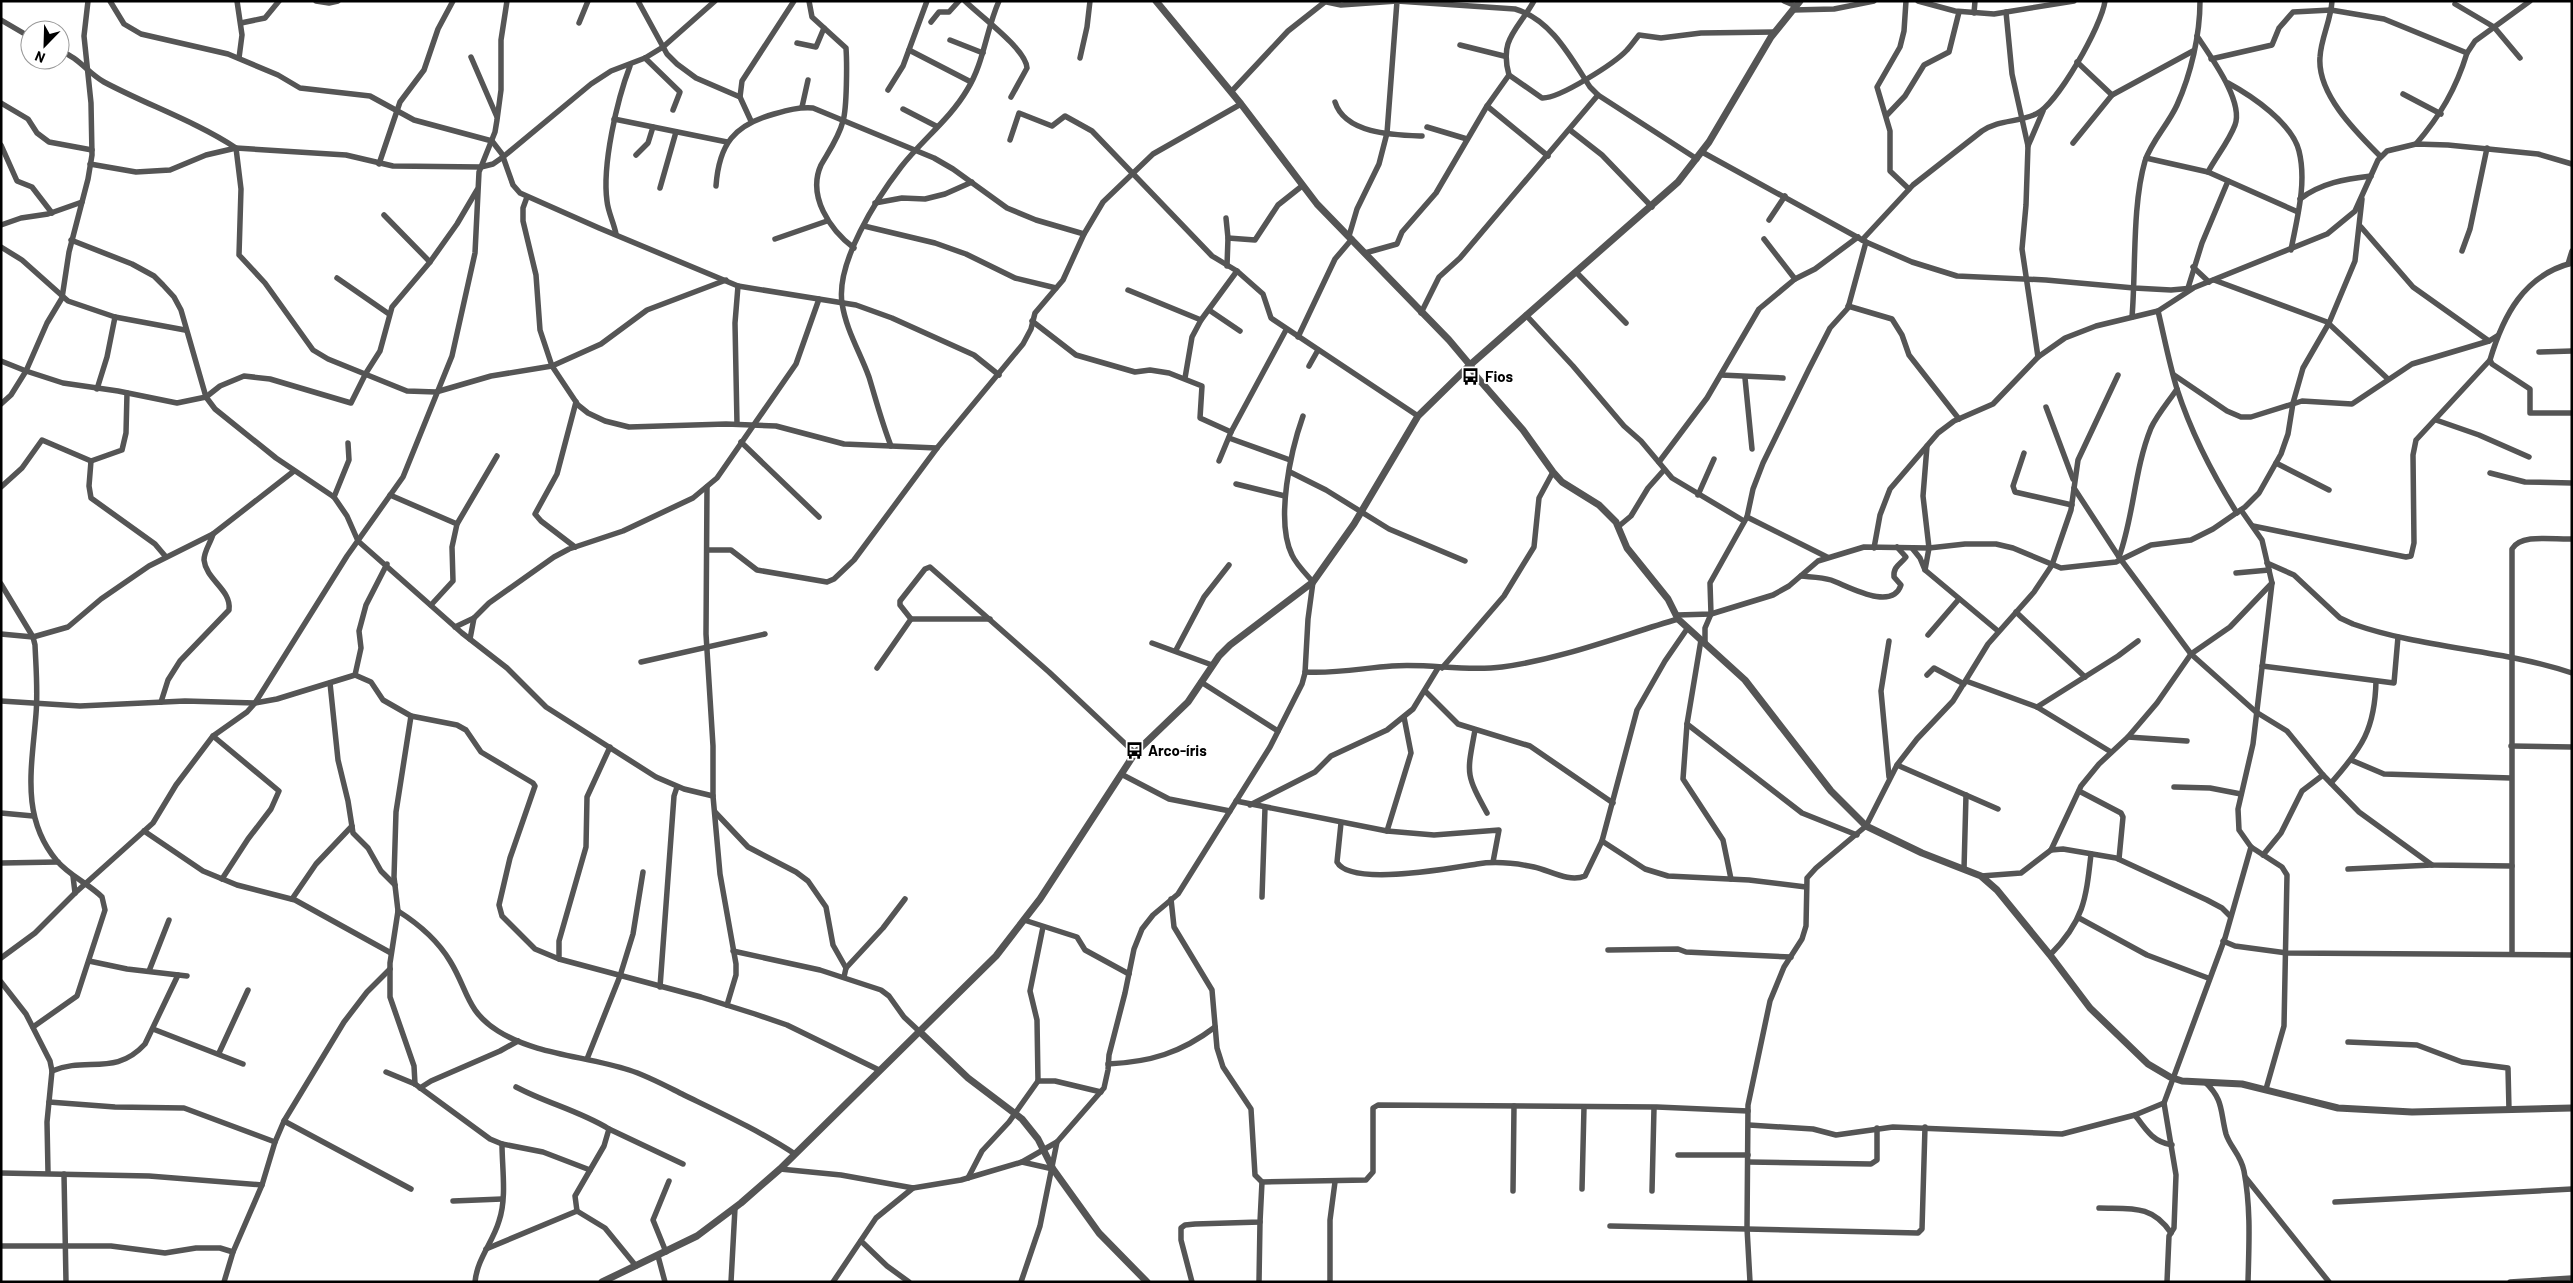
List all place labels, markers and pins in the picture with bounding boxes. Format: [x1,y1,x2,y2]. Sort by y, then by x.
bus stop icon: Fios [1461,366,1481,386]
place label: Fios [1485,367,1514,385]
bus stop icon: Arco-íris [1124,740,1144,760]
place label: Arco-íris [1148,741,1207,759]

